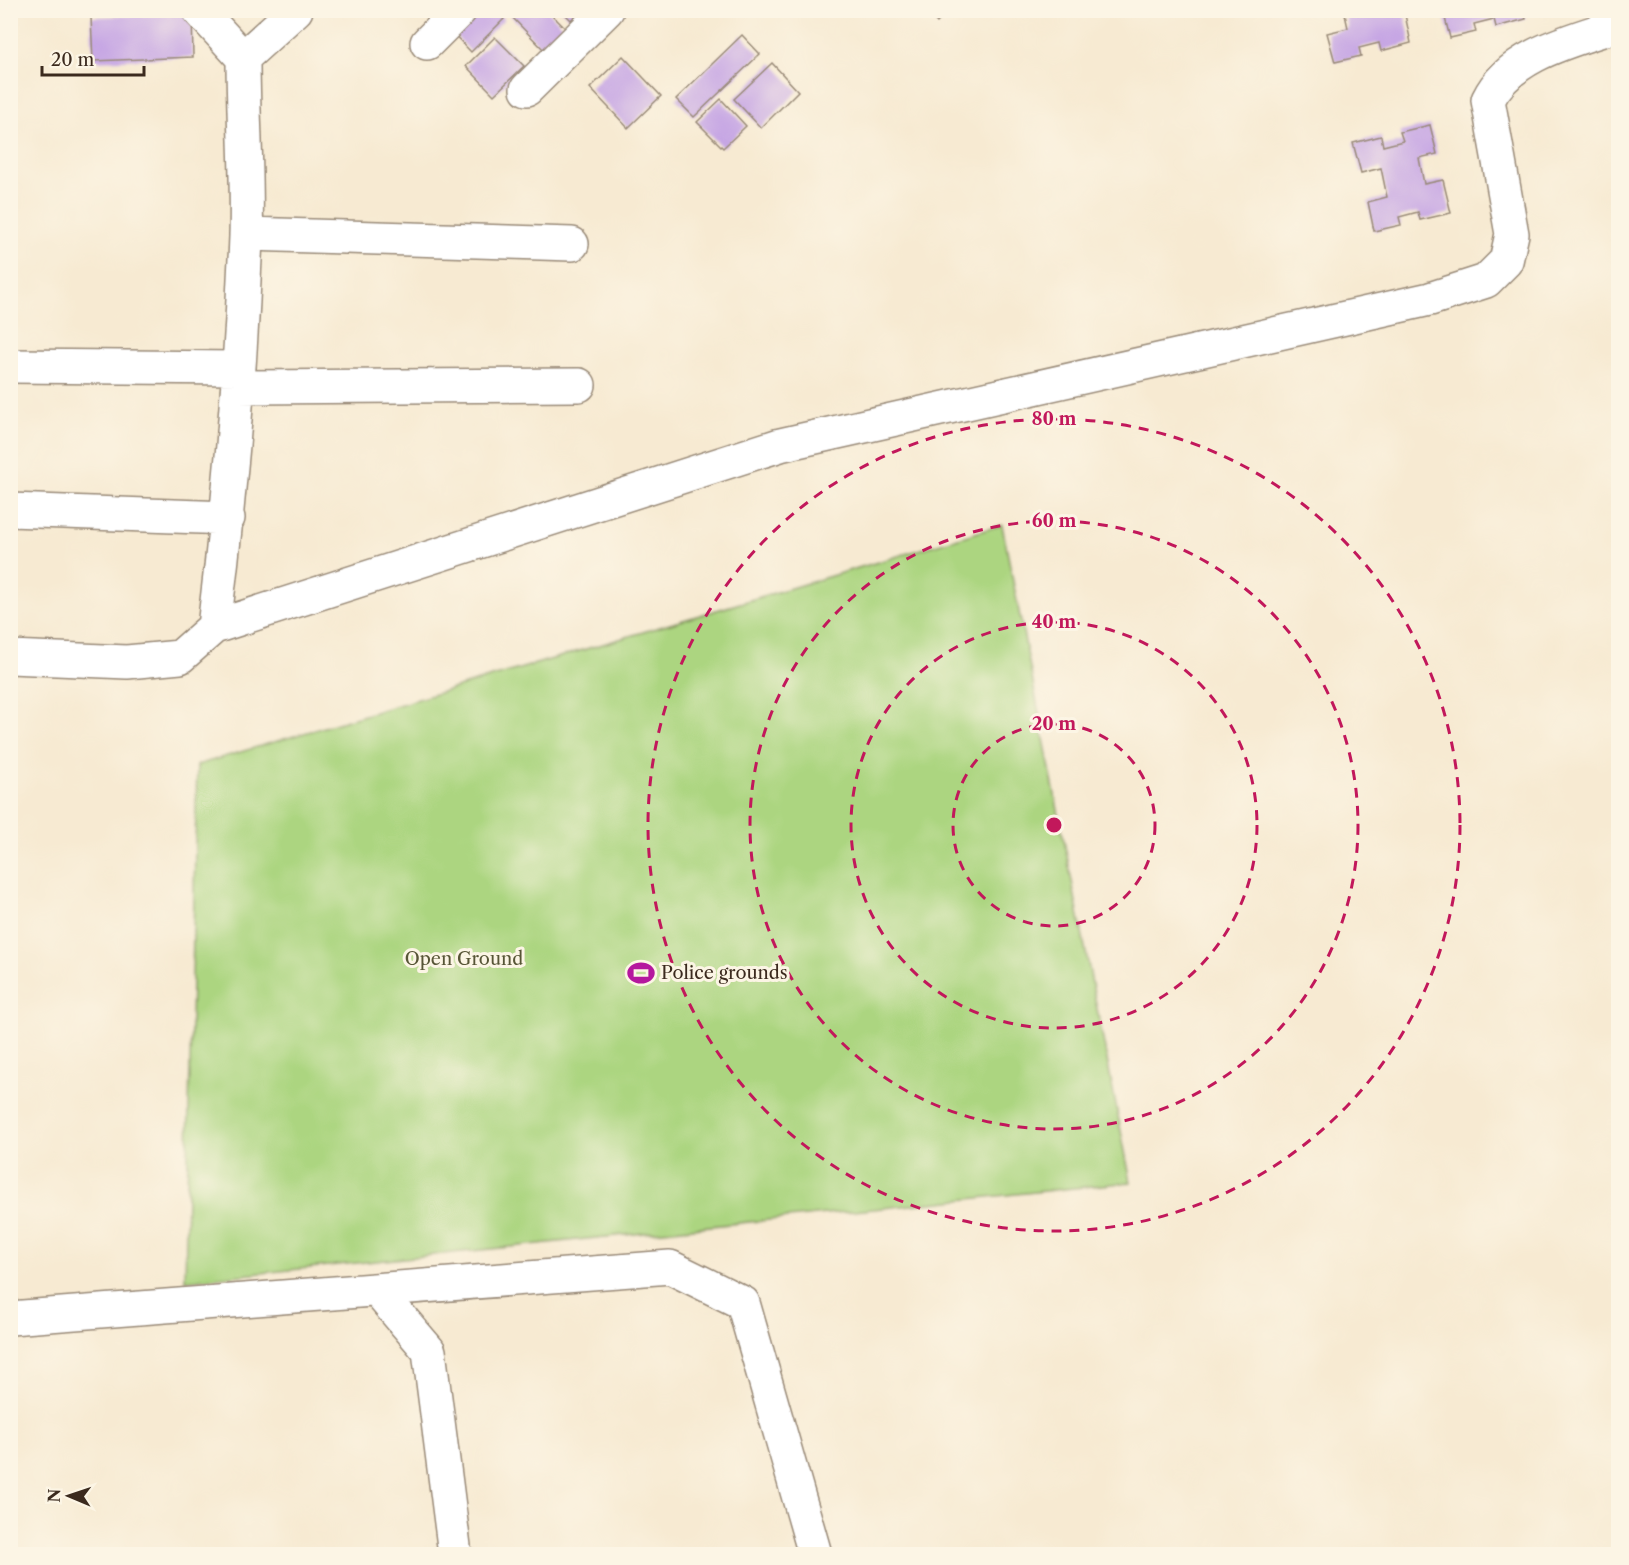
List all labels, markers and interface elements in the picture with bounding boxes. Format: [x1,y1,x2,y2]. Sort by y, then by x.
scale bar [42,39,144,77]
text: 20 m [51,49,95,71]
text: 80 m [1031,408,1077,430]
text: 60 m [1032,510,1076,532]
text: 40 m [1032,611,1076,633]
text: 20 m [1032,713,1076,735]
centre of rings [1044,815,1064,835]
park label: Open Ground [405,948,523,970]
sports icon: Police grounds [626,958,656,988]
place label: Police grounds [661,962,788,984]
north arrow [39,1466,99,1526]
text: N [44,1488,64,1503]

